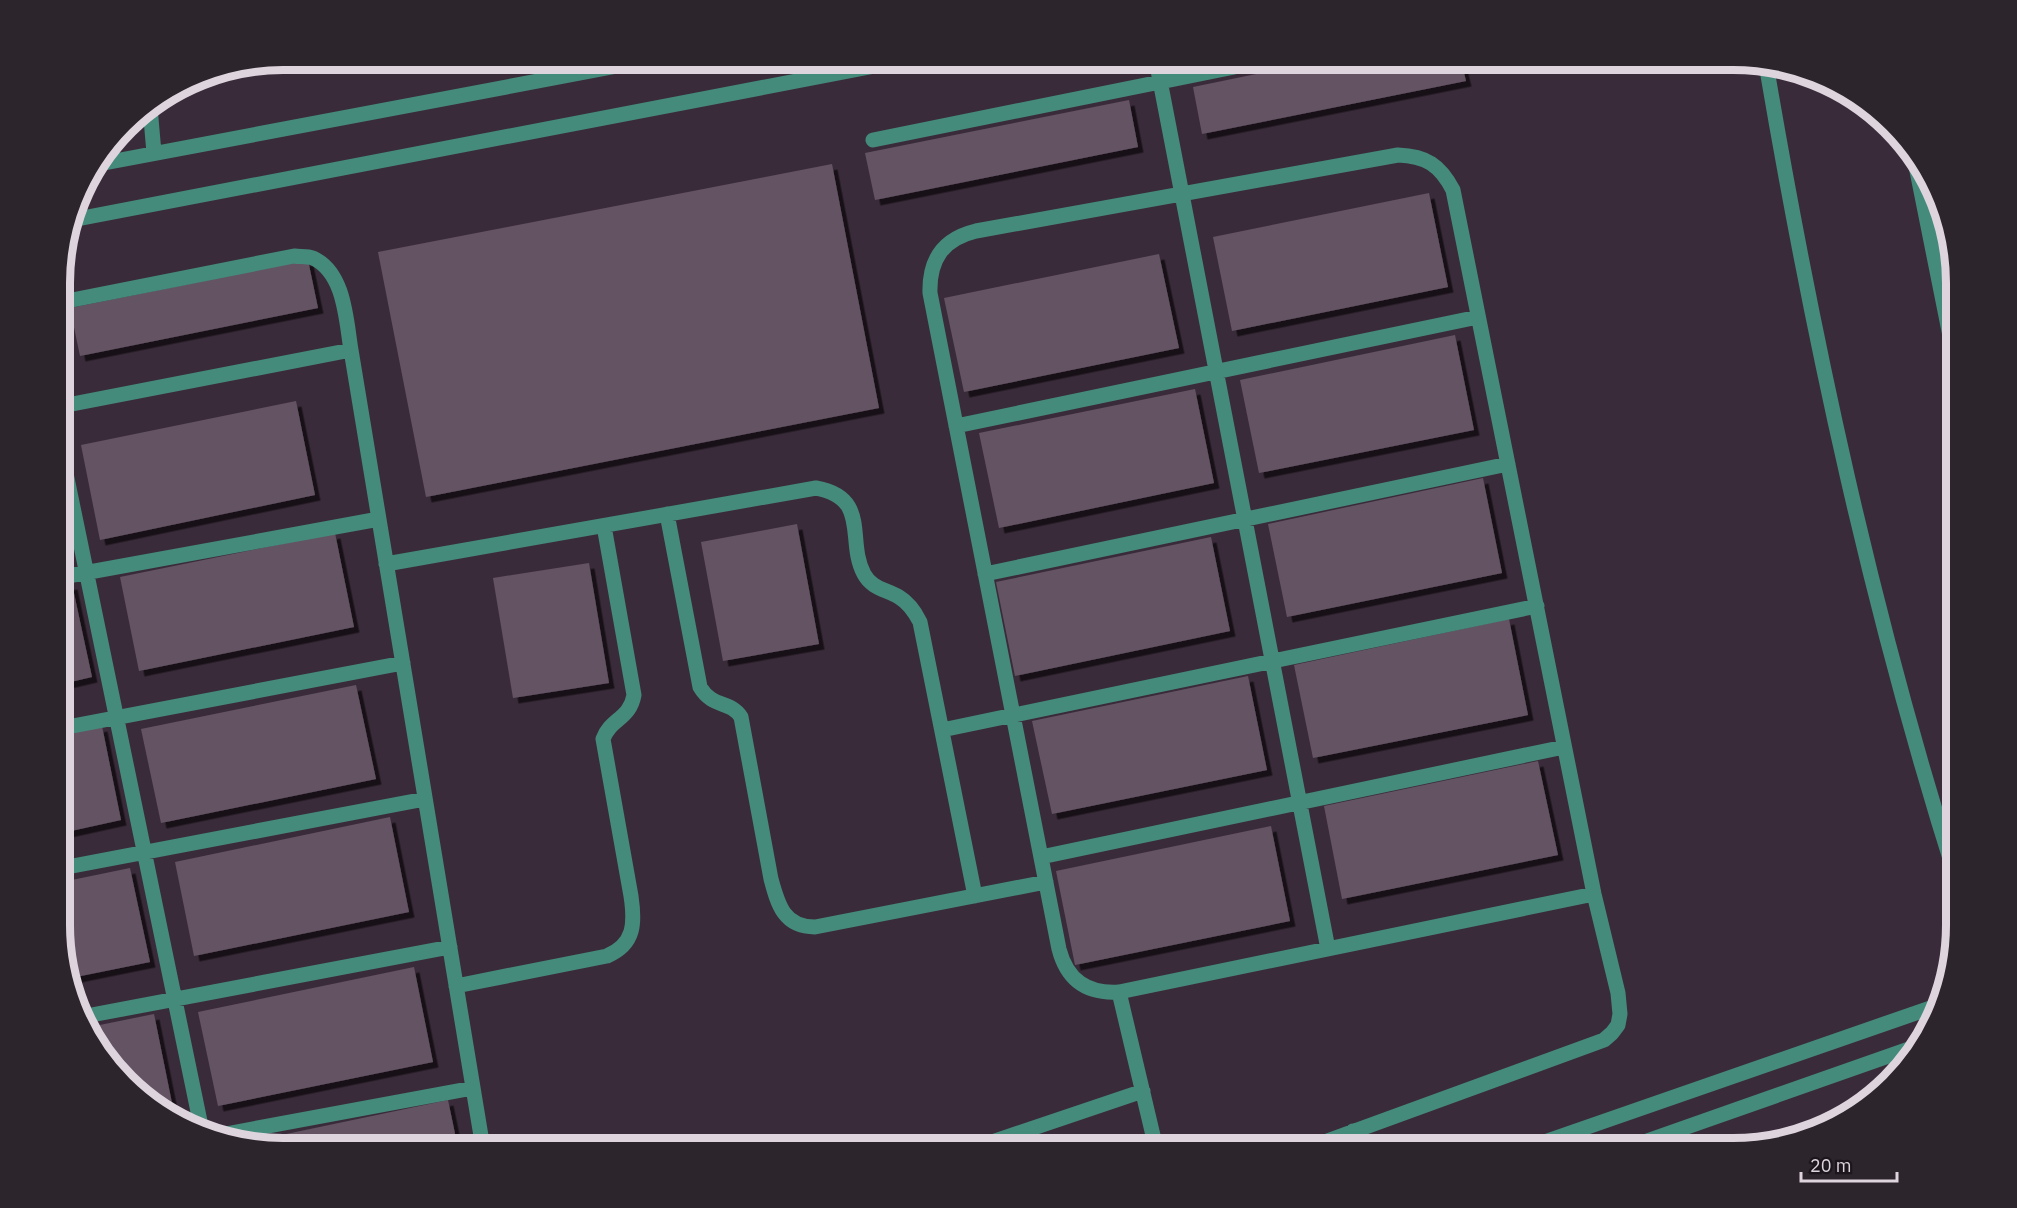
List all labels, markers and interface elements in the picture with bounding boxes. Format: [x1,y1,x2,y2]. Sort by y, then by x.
scale bar [1801,1145,1897,1183]
text: 20 m [1810,1154,1852,1177]

